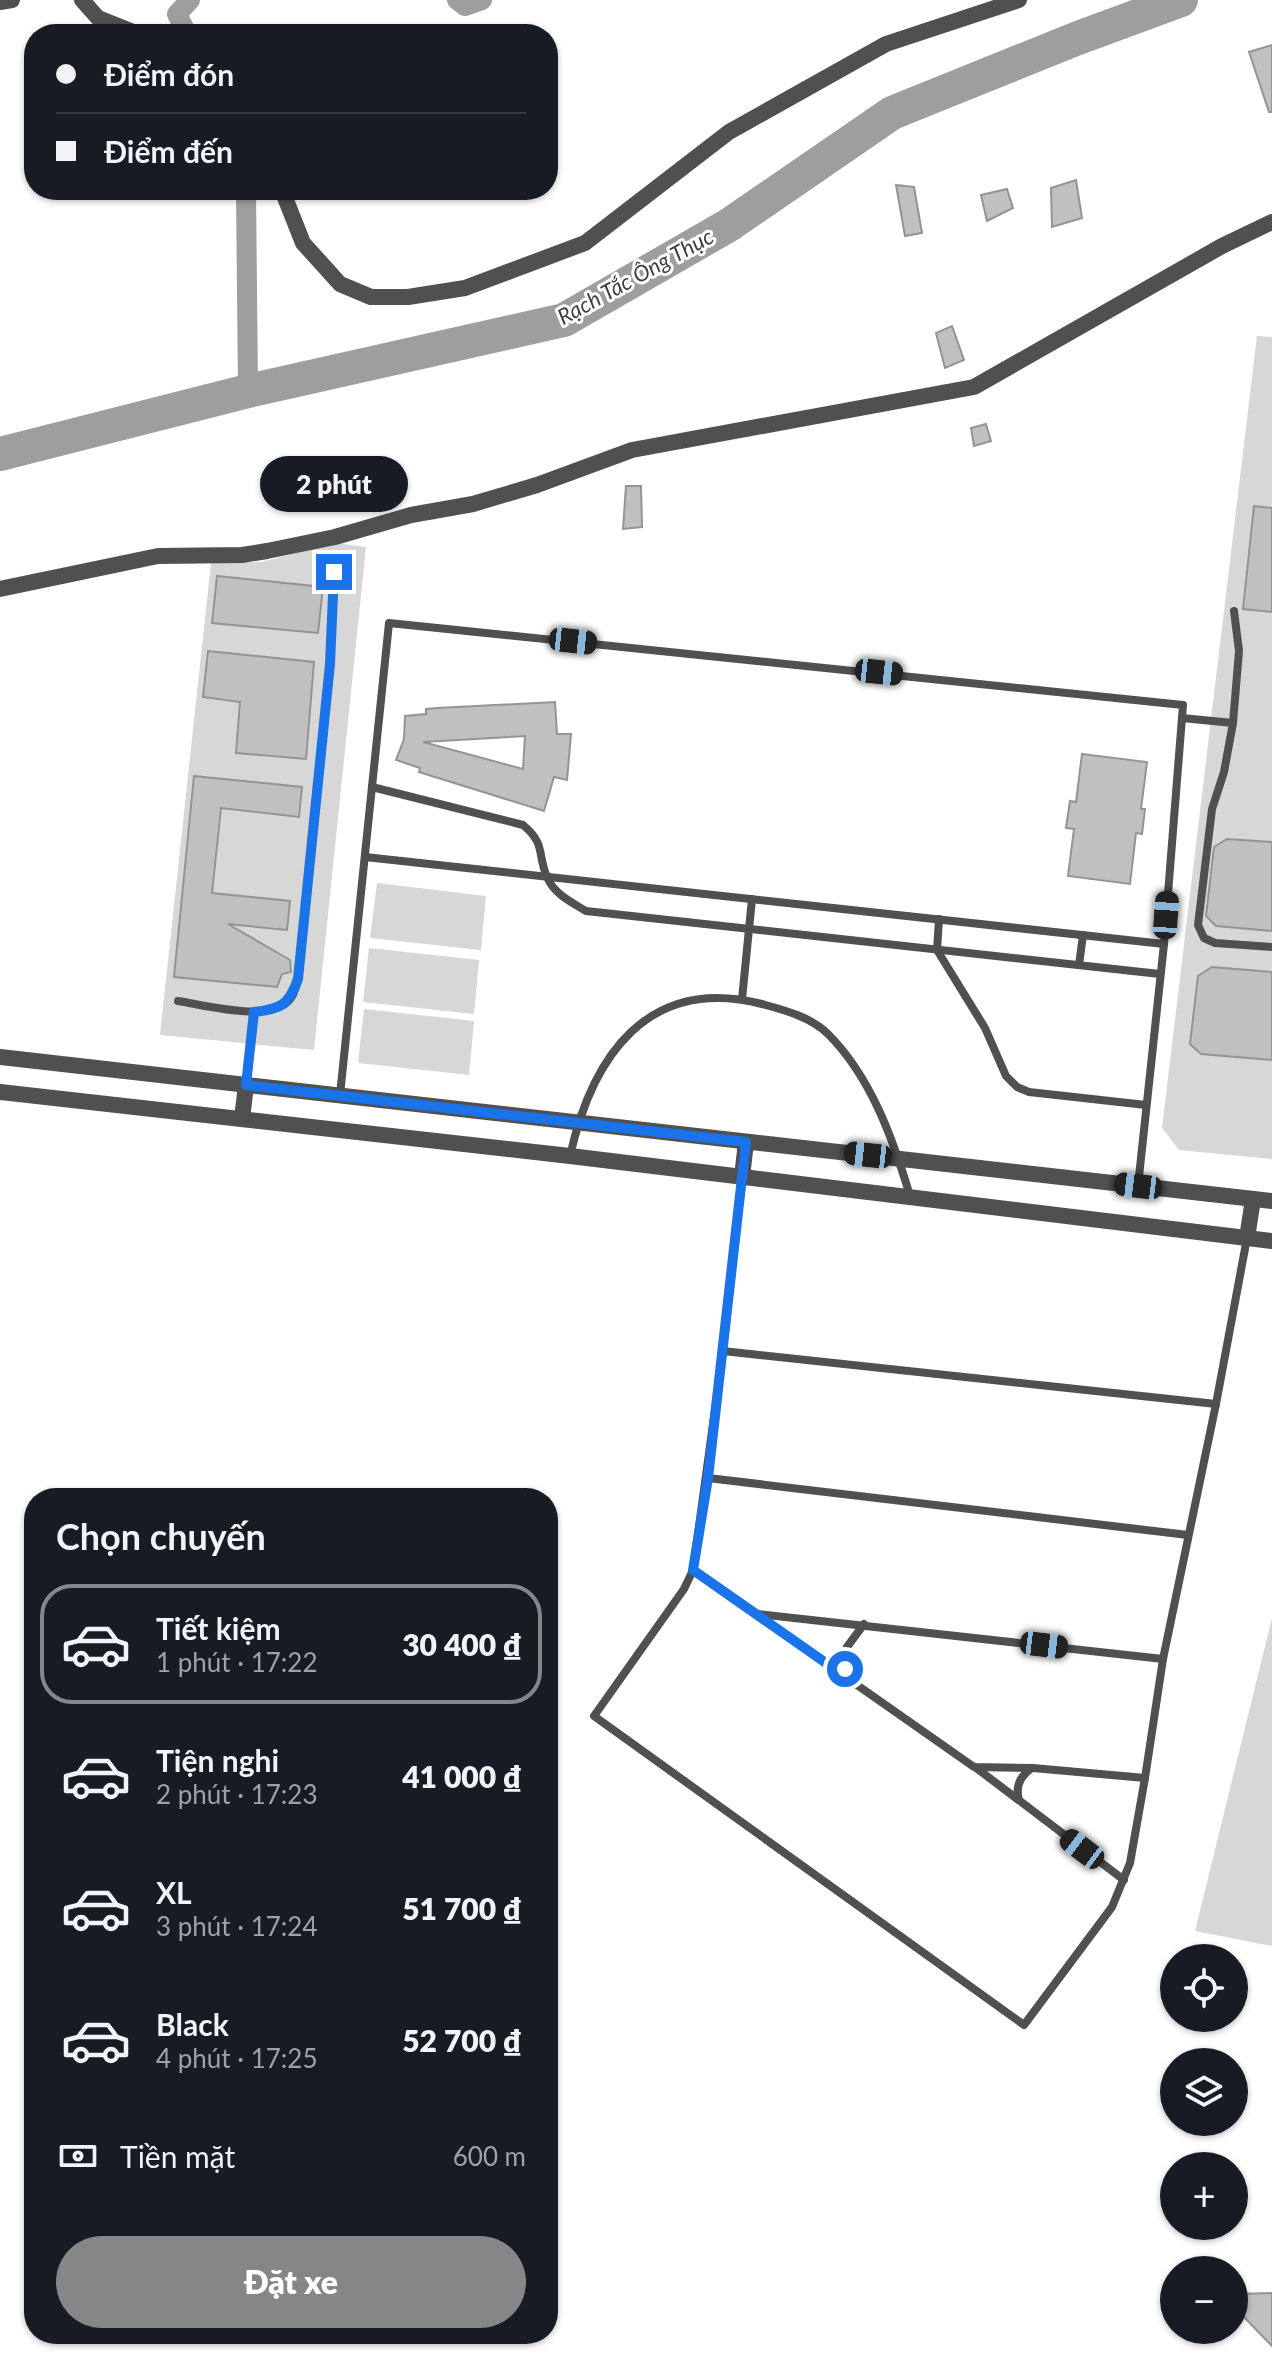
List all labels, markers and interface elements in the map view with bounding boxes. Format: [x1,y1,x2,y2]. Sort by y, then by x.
text: Điểm đón [104,56,234,92]
text: Điểm đến [104,133,233,169]
water label: Rạch Tắc Ông Thục [552,222,718,330]
callout: 2 phút [260,456,408,512]
text: 2 phút [296,468,372,500]
route end [316,554,352,590]
car [548,627,598,655]
car [854,658,904,686]
car [1152,890,1180,940]
car [843,1141,893,1169]
car [1113,1171,1163,1201]
text: Chọn chuyến [56,1514,266,1558]
icon: car [60,1608,132,1680]
text: Tiết kiệm [156,1610,281,1646]
text: 30 400 ₫ [402,1626,522,1662]
car [1019,1630,1069,1660]
text: 1 phút · 17:22 [156,1646,318,1678]
route start [827,1651,863,1687]
icon: car [60,1740,132,1812]
text: Tiện nghi [156,1742,279,1778]
text: 41 000 ₫ [402,1758,522,1794]
text: 2 phút · 17:23 [156,1778,318,1810]
car [1056,1825,1108,1873]
icon: car [60,1872,132,1944]
text: XL [156,1874,192,1910]
text: 51 700 ₫ [402,1890,522,1926]
text: 3 phút · 17:24 [156,1910,318,1942]
map controls [1160,1944,1248,2344]
button: locate [1160,1944,1248,2032]
icon: car [60,2004,132,2076]
text: Black [156,2006,229,2042]
text: 52 700 ₫ [402,2022,522,2058]
text: 4 phút · 17:25 [156,2042,318,2074]
button: layers [1160,2048,1248,2136]
icon: cash [56,2134,100,2178]
text: Tiền mặt [120,2138,235,2174]
text: 600 m [453,2140,526,2172]
button: + [1160,2152,1248,2240]
button: Đặt xe [56,2236,526,2328]
button: − [1160,2256,1248,2344]

